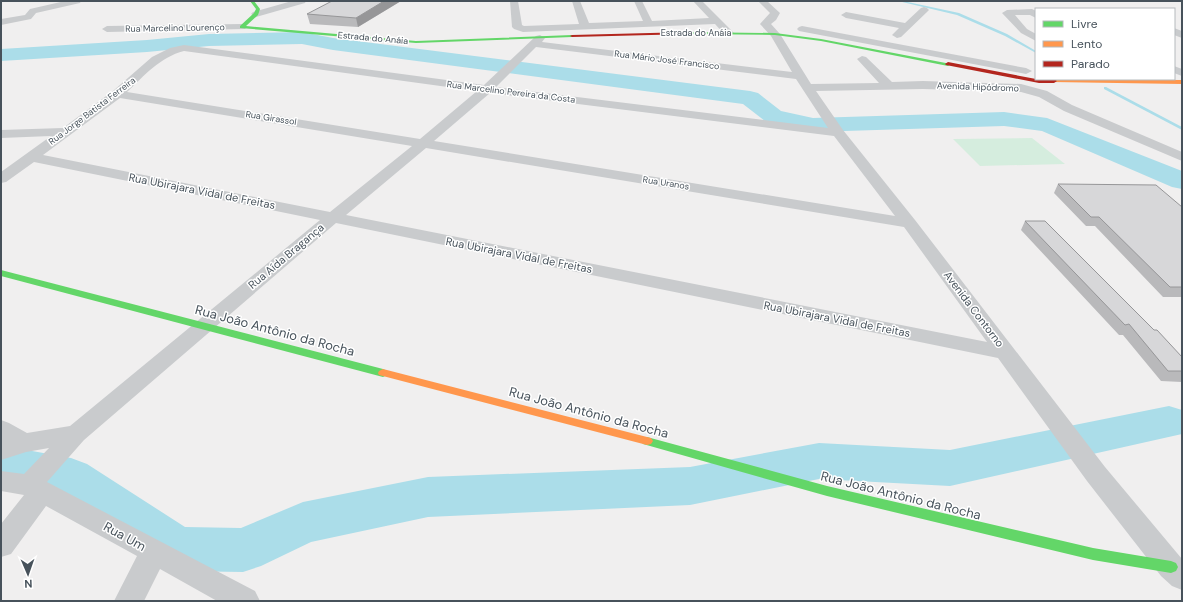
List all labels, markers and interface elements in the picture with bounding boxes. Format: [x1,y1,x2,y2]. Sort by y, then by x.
legend [1035,8,1175,80]
text: Livre [1071,16,1098,32]
street label: Rua Marcelino Lourenço [125,21,225,35]
street label: Estrada do Anáia [661,27,731,39]
street label: Estrada do Anáia [337,29,409,47]
text: Lento [1071,36,1102,52]
street label: Rua Mário José Francisco [614,48,720,72]
text: Parado [1071,56,1110,72]
street label: Rua Jorge Batista Ferreira [46,74,138,148]
street label: Rua Marcelino Pereira da Costa [446,78,576,106]
street label: Avenida Hipódromo [937,80,1019,94]
street label: Rua Girassol [245,108,297,128]
street label: Rua Ubirajara Vidal de Freitas [128,170,276,212]
street label: Rua Uranos [642,173,691,193]
street label: Rua Aída Bragança [245,220,327,292]
street label: Rua Ubirajara Vidal de Freitas [445,234,593,276]
street label: Avenida Contorno [941,268,1007,350]
street label: Rua Ubirajara Vidal de Freitas [763,298,911,340]
street label: Rua João Antônio da Rocha [193,301,356,360]
street label: Rua João Antônio da Rocha [507,383,670,442]
street label: Rua João Antônio da Rocha [819,467,983,524]
street label: Rua Um [101,518,149,555]
north arrow [8,554,48,594]
text: N [24,577,33,591]

